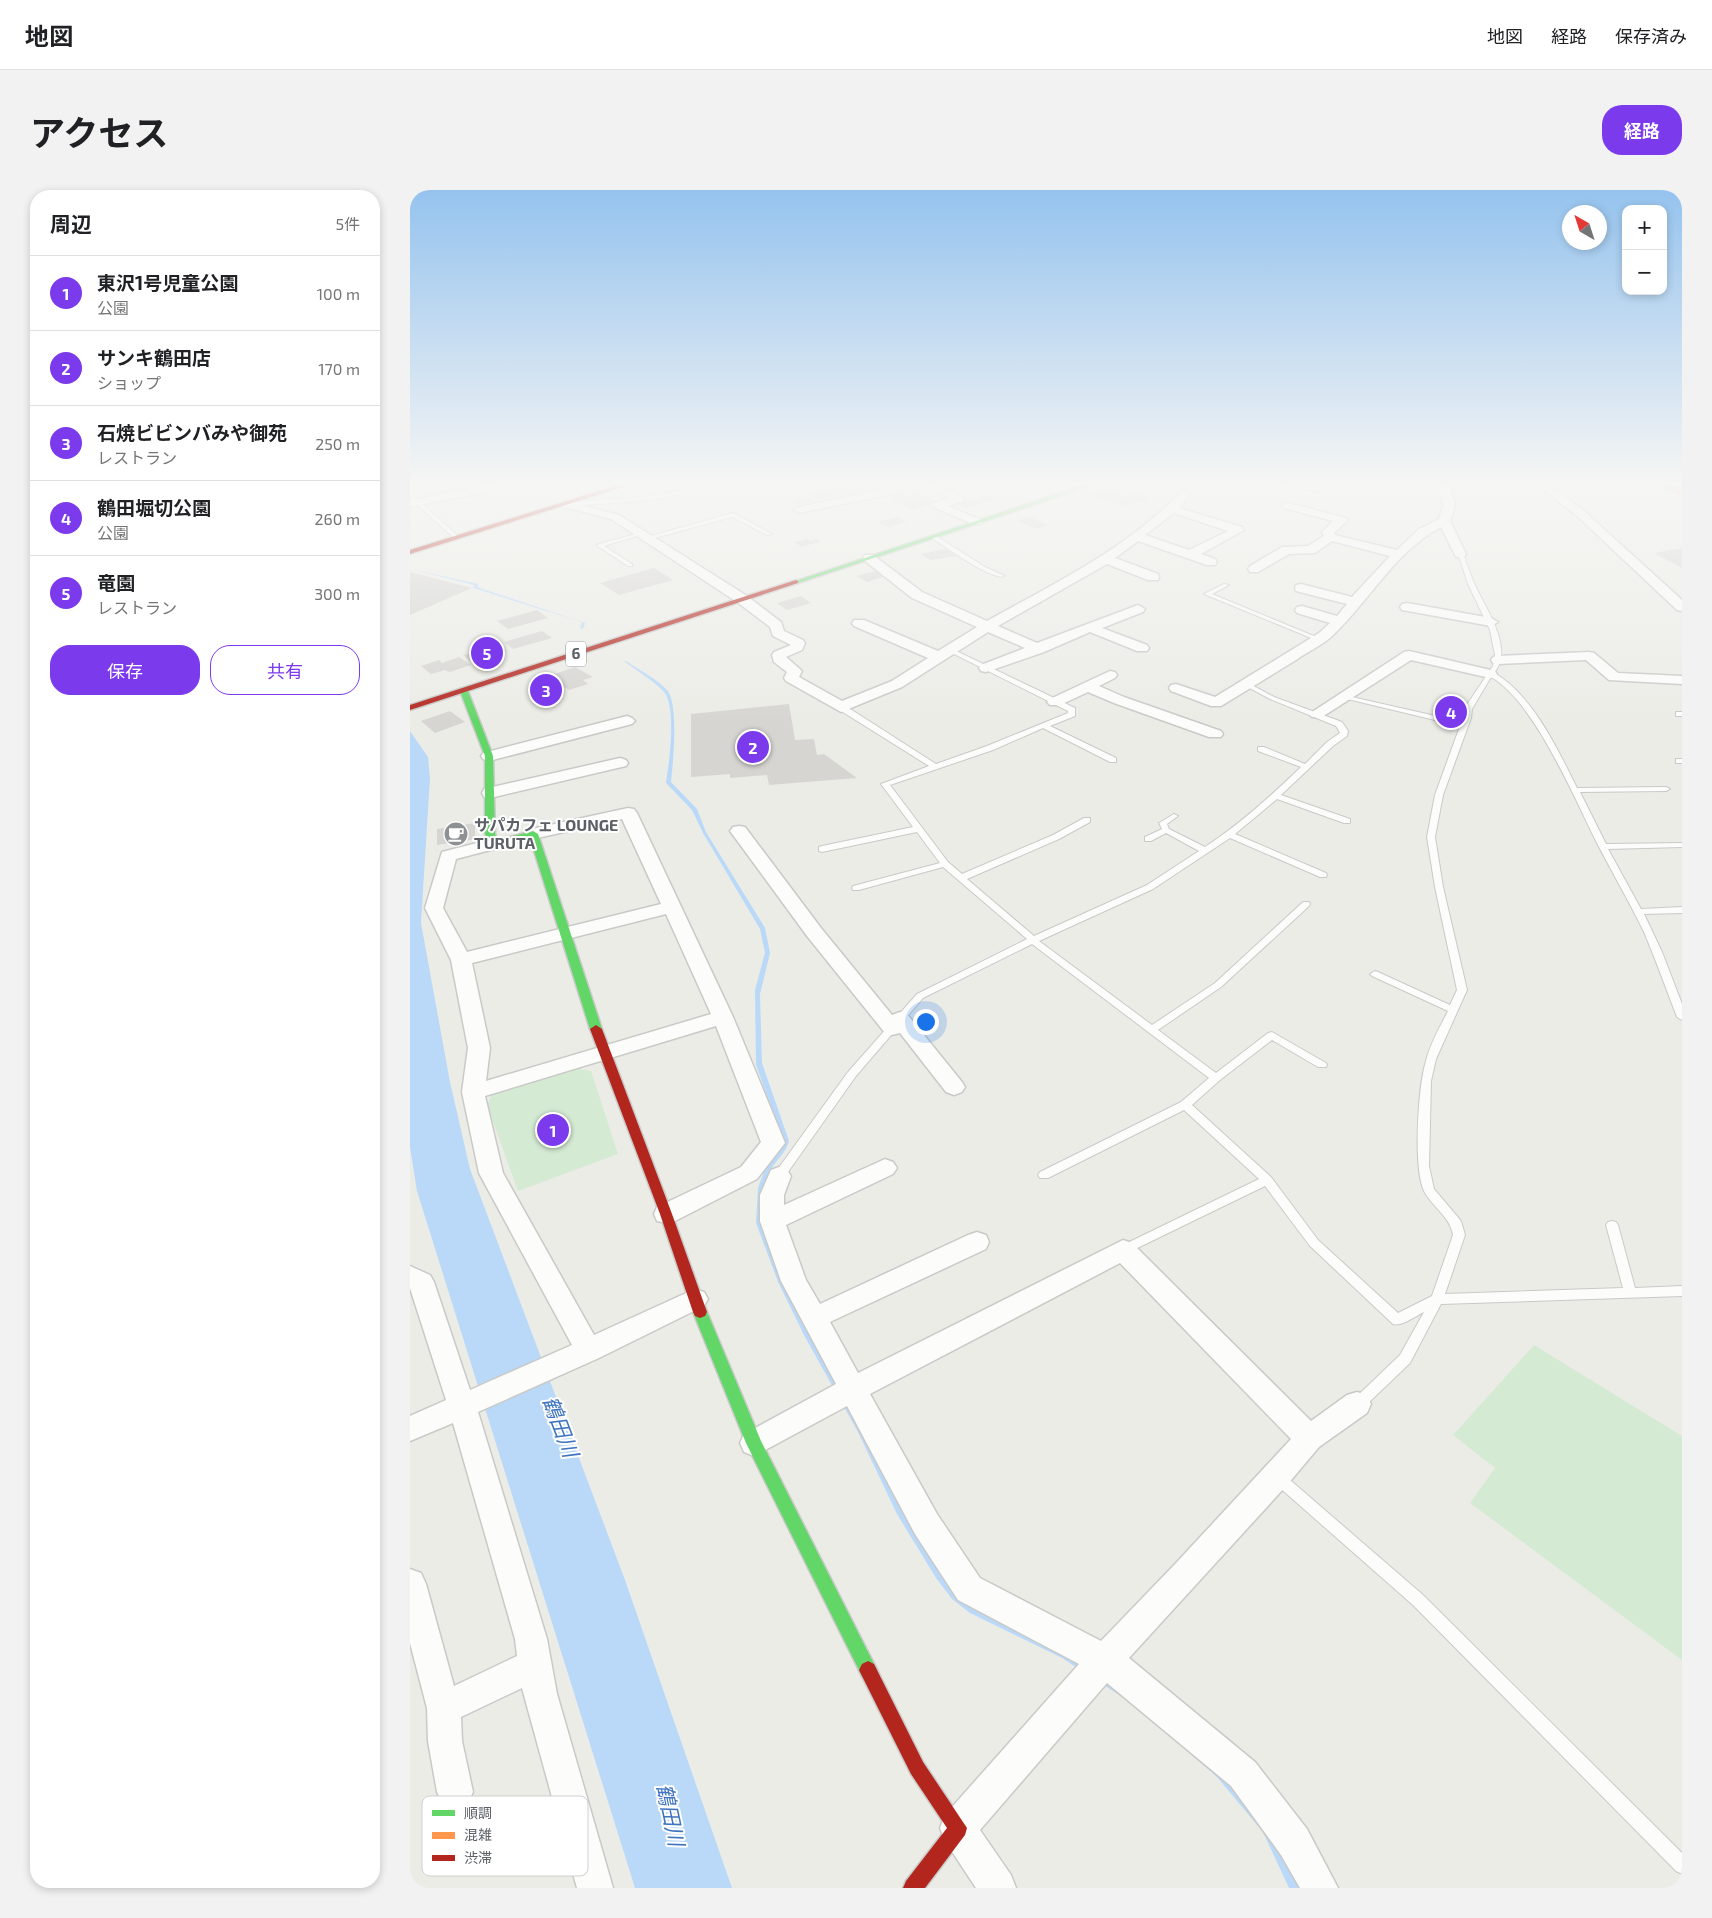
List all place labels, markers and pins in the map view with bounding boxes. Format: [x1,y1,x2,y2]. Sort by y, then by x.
pin: 5 [471,634,503,672]
pin: 3 [530,671,562,709]
pin: 4 [1435,693,1467,731]
pin: 2 [737,728,769,766]
place label: サパカフェ LOUNGE TURUTA [474,815,618,852]
cafe icon: サパカフェ LOUNGE TURUTA [443,821,469,847]
pin: 1 [537,1111,569,1149]

